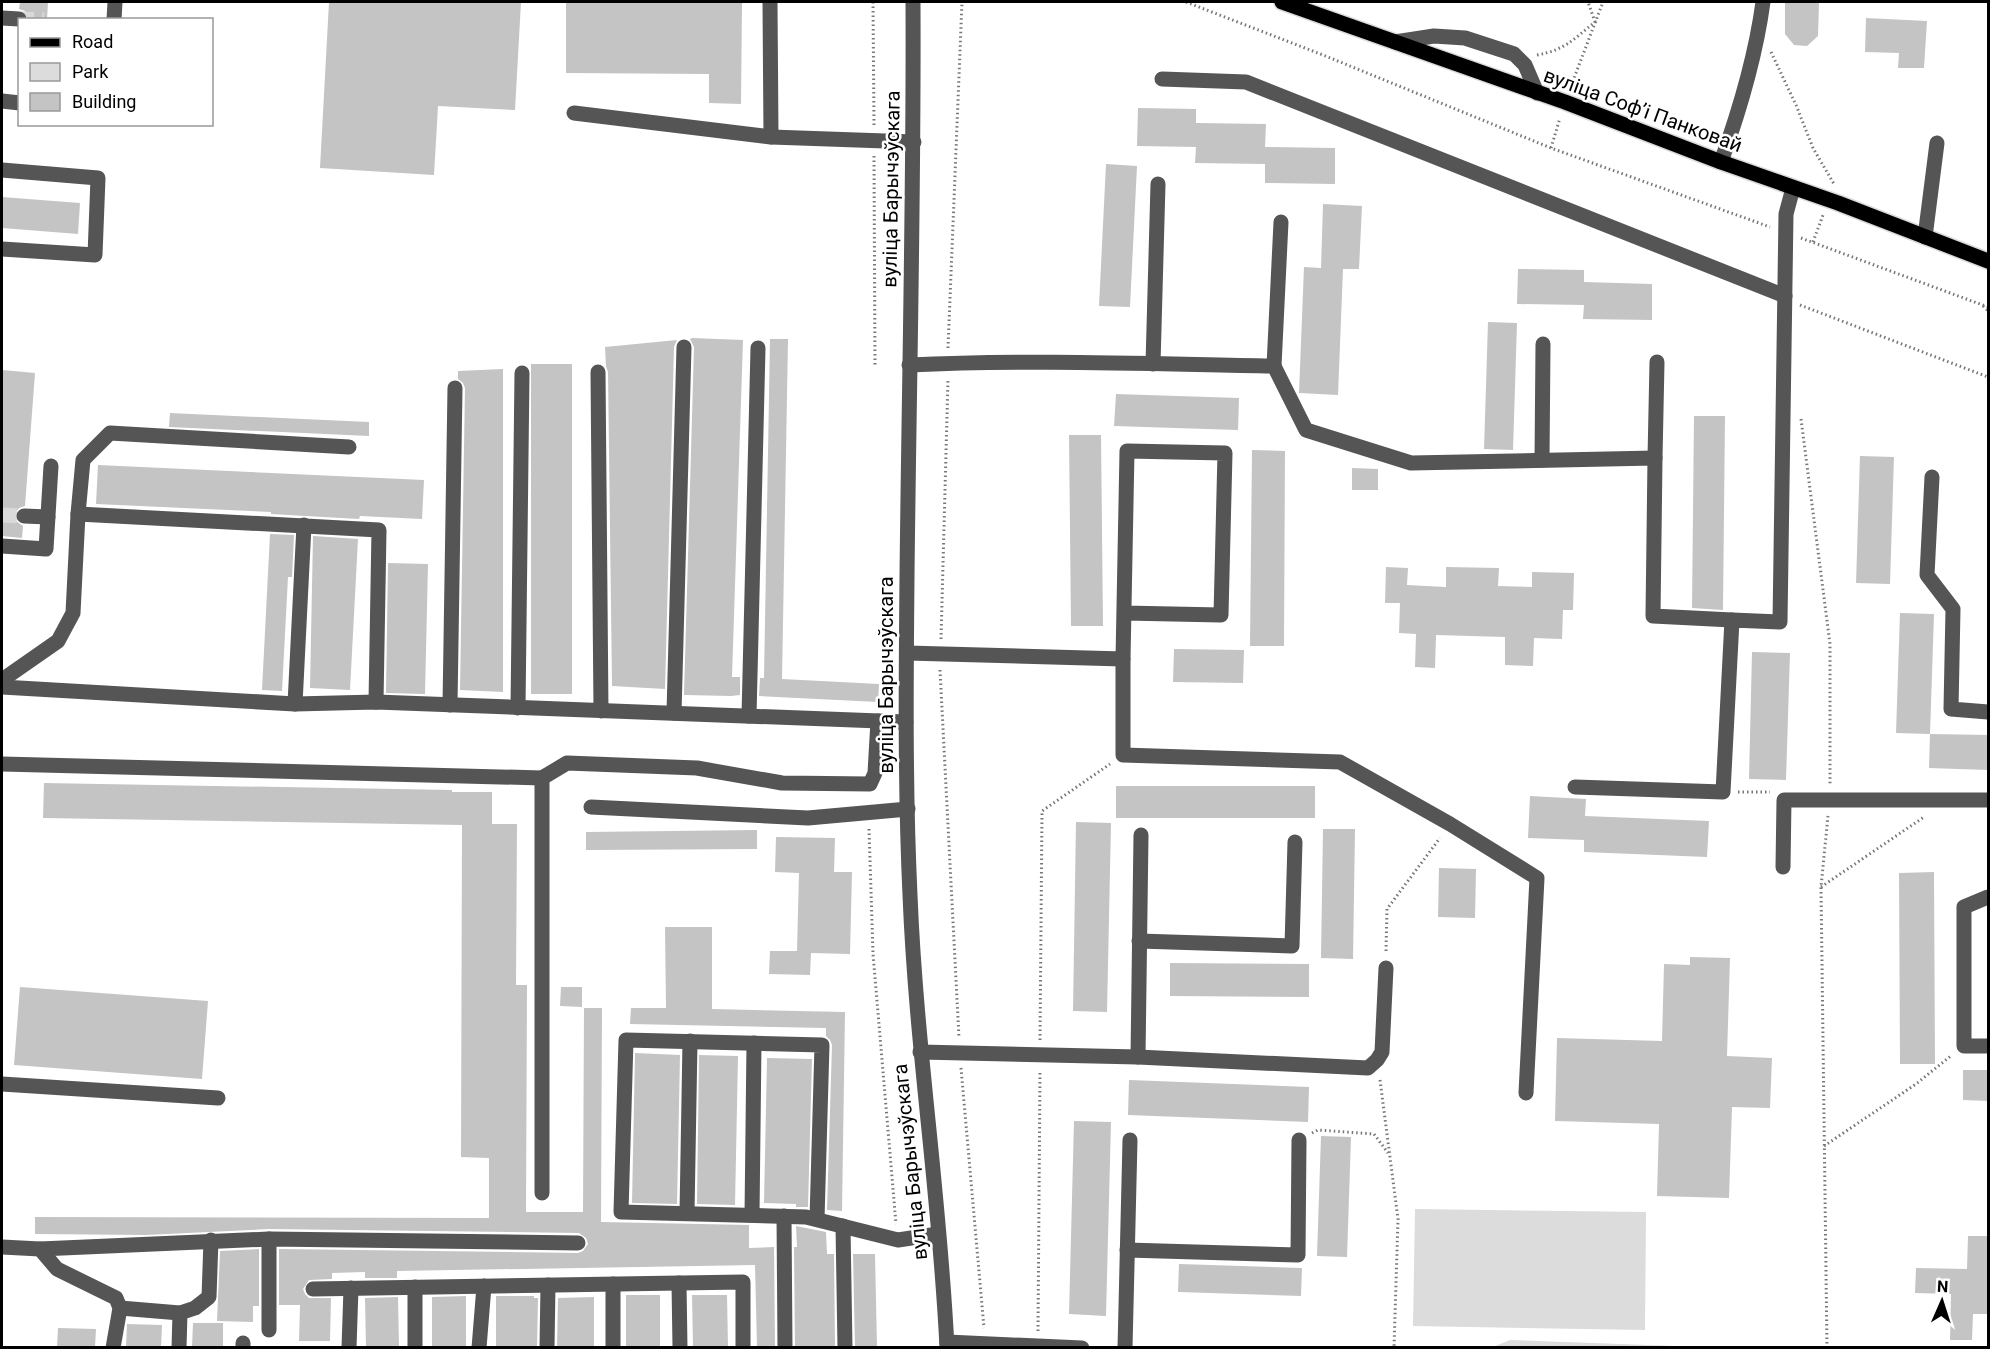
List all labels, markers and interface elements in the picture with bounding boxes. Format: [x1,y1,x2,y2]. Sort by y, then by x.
legend [18,18,213,126]
text: Road [72,31,113,52]
text: Park [72,61,109,82]
street label: вуліца Софʼі Панковай [1540,63,1746,157]
street label: вуліца Барычэўскага [877,90,905,288]
text: Building [72,91,136,112]
street label: вуліца Барычэўскага [874,576,898,774]
street label: вуліца Барычэўскага [888,1063,932,1261]
north arrow [1912,1271,1972,1331]
text: N [1937,1277,1949,1296]

